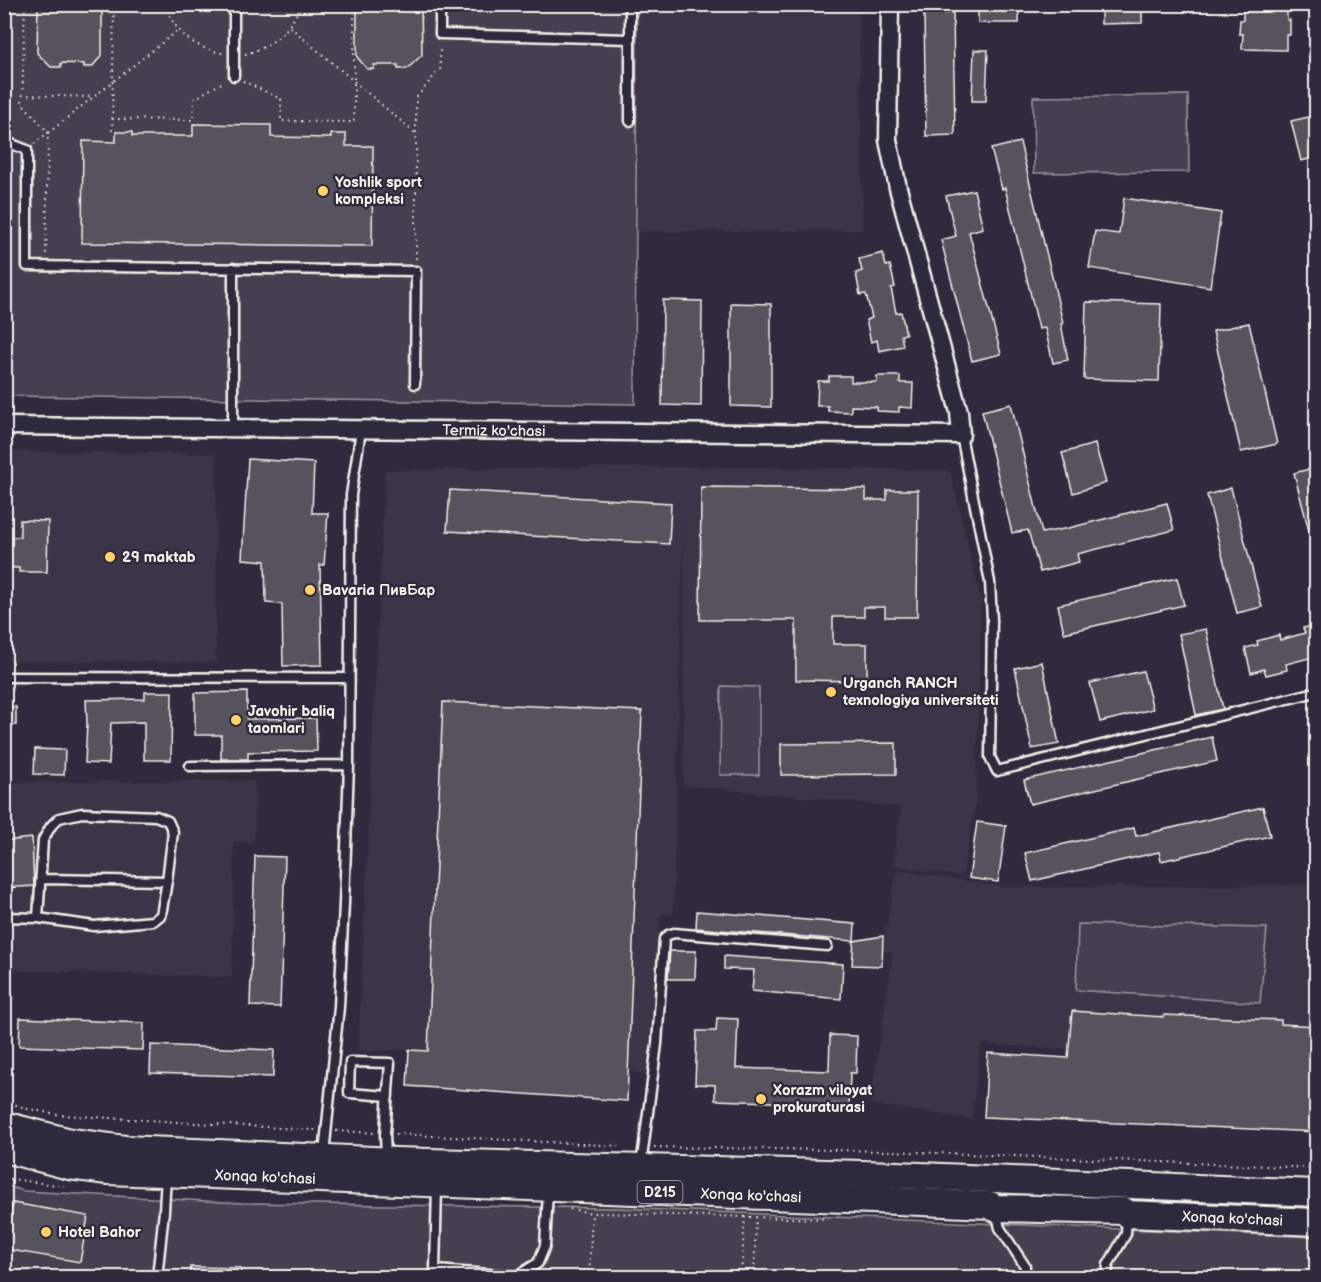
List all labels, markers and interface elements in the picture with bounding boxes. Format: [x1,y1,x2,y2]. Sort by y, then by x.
place label: Yoshlik sport kompleksi [335,173,422,209]
marker: Yoshlik sport kompleksi [316,184,330,198]
street label: Termiz ko'chasi [442,421,546,441]
place label: 29 maktab [122,548,196,567]
marker: 29 maktab [103,550,117,564]
place label: Bavaria ПивБар [322,581,435,600]
marker: Bavaria ПивБар [303,583,317,597]
place label: Urganch RANCH texnologiya universiteti [842,674,999,710]
marker: Urganch RANCH texnologiya universiteti [824,685,838,699]
place label: Javohir baliq taomlari [247,702,335,738]
marker: Javohir baliq taomlari [229,713,243,727]
place label: Xorazm viloyat prokuraturasi [773,1081,872,1117]
marker: Xorazm viloyat prokuraturasi [754,1092,768,1106]
street label: Xonqa ko'chasi [214,1166,316,1189]
road number: D215 [638,1181,682,1203]
street label: Xonqa ko'chasi [699,1184,802,1207]
street label: Xonqa ko'chasi [1181,1207,1283,1231]
place label: Hotel Bahor [58,1223,142,1242]
marker: Hotel Bahor [39,1225,53,1239]

